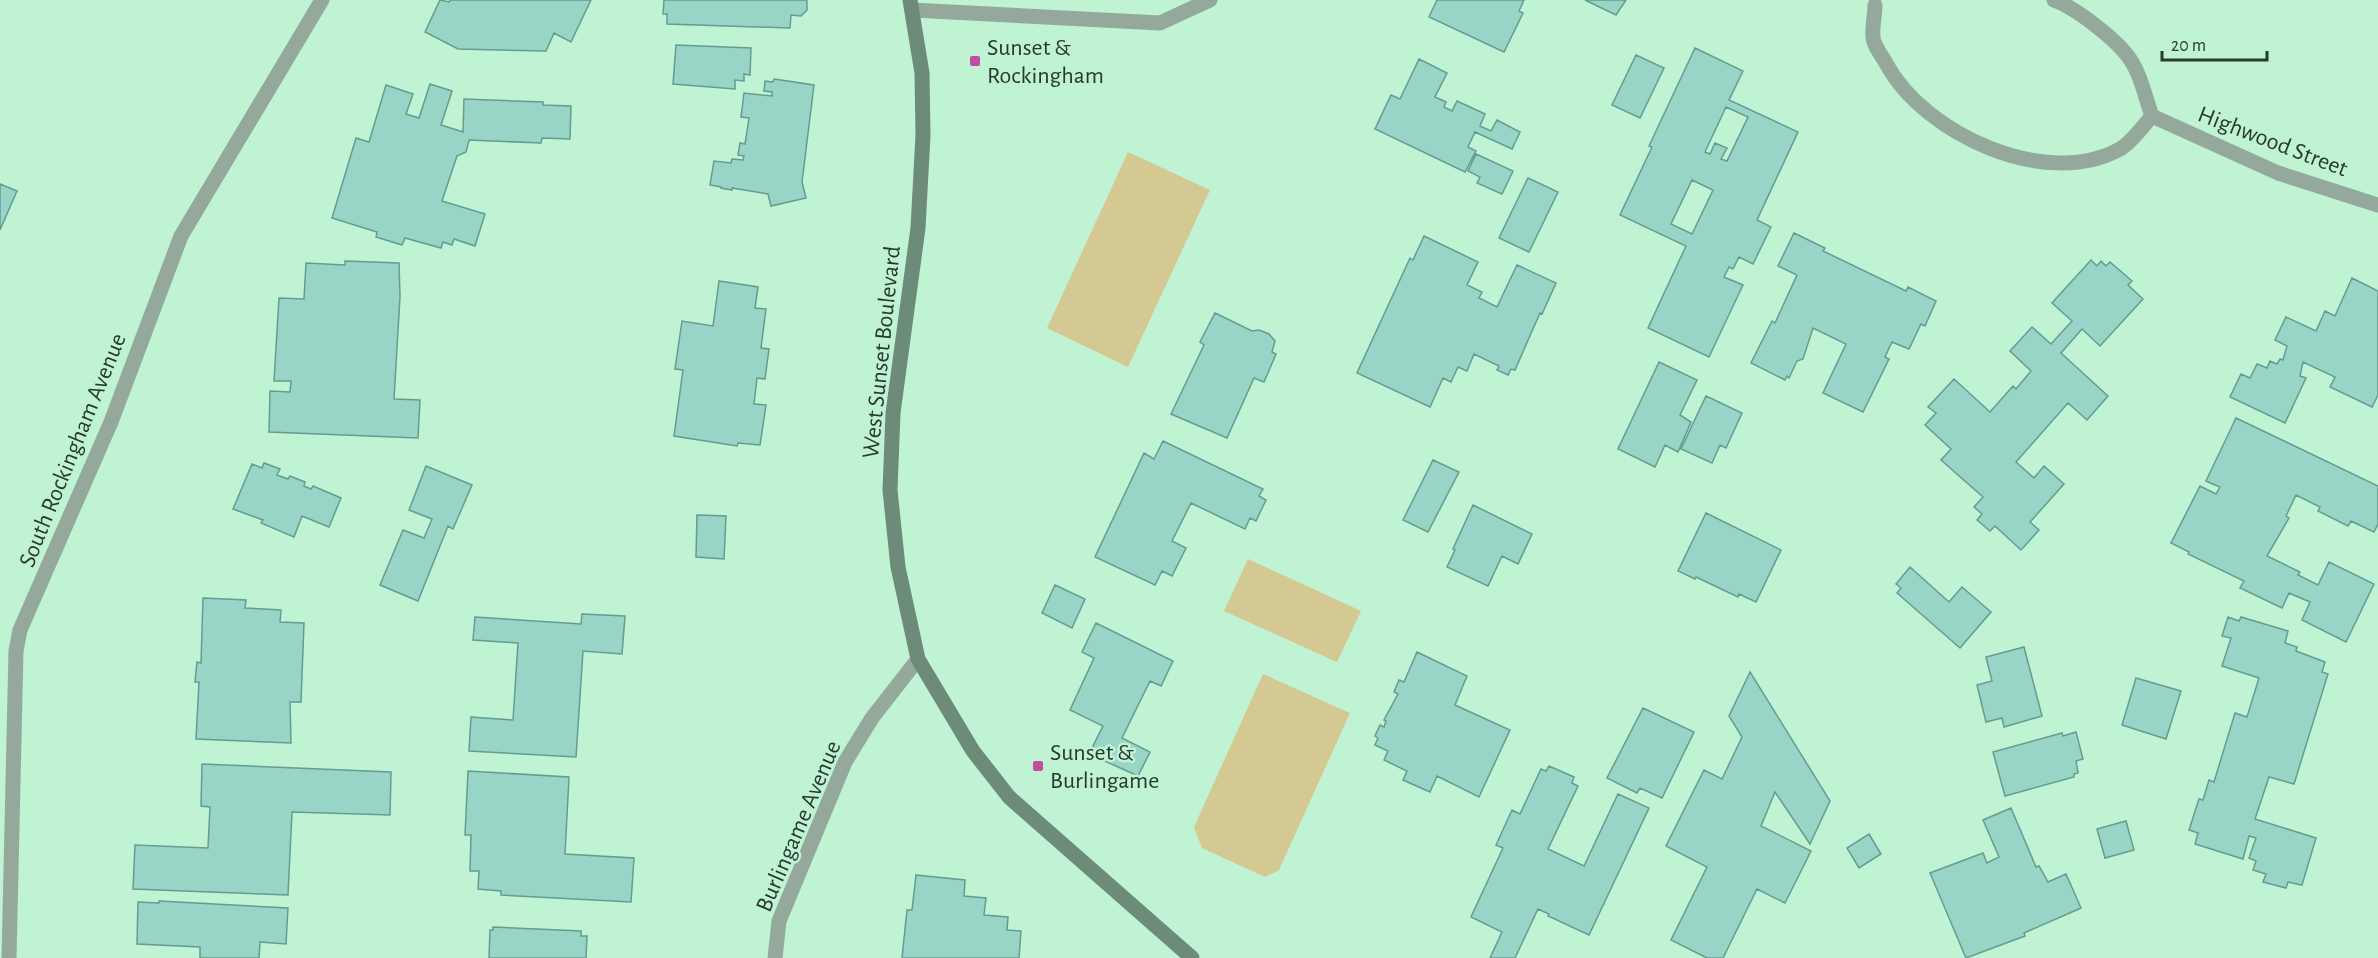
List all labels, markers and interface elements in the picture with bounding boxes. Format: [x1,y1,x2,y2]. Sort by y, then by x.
scale bar [2162,24,2267,62]
place label: Sunset & Rockingham [987,36,1104,88]
text: 20 m [2171,37,2206,55]
marker: Sunset & Rockingham [968,54,982,68]
street label: Highwood Street [2194,102,2351,182]
street label: West Sunset Boulevard [859,245,905,460]
street label: South Rockingham Avenue [15,330,131,571]
street label: Burlingame Avenue [752,737,846,915]
place label: Sunset & Burlingame [1050,741,1159,793]
marker: Sunset & Burlingame [1031,759,1045,773]

